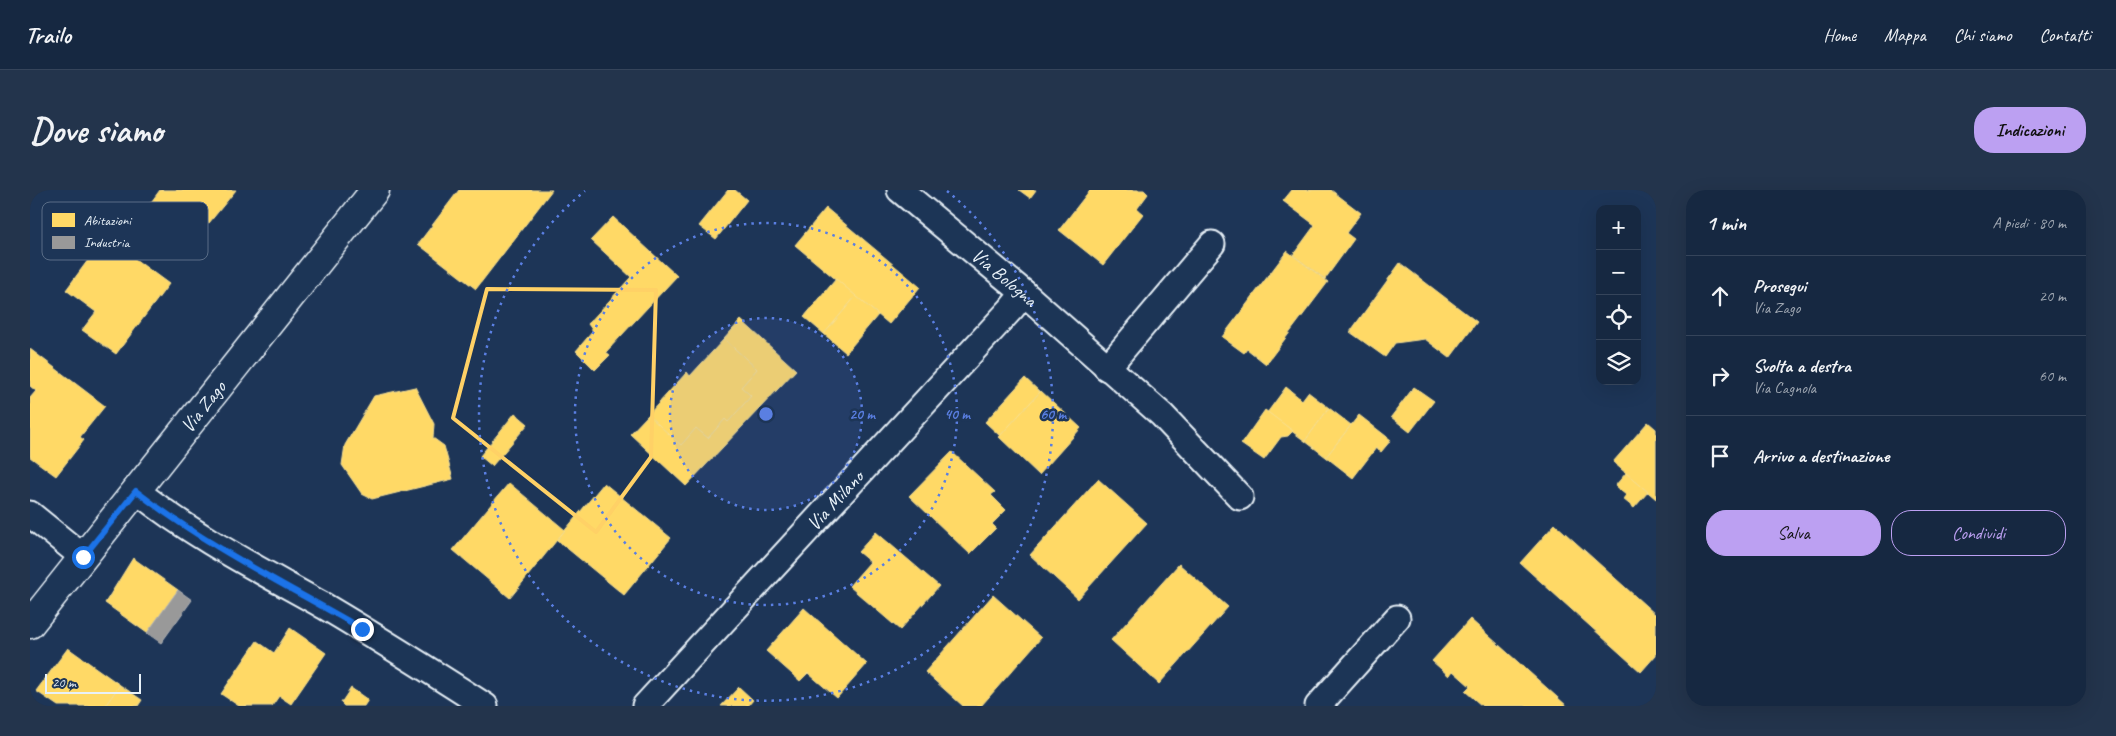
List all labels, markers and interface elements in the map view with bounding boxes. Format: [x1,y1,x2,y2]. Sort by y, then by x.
text: Trailo [25,20,71,50]
text: Home [1824,24,1856,46]
text: Mappa [1884,24,1926,46]
text: Chi siamo [1954,24,2012,46]
text: Contatti [2040,24,2091,46]
button: Indicazioni [1974,107,2086,153]
text: Dove siamo [30,108,163,153]
legend [42,202,208,260]
map controls [1596,205,1641,385]
button: + [1596,205,1641,250]
text: 1 min [1706,210,1746,236]
text: Abitazioni [84,212,133,229]
text: A piedi · 80 m [1993,213,2066,233]
text: Industria [84,234,131,251]
street label: Via Bologna [966,243,1044,313]
button: − [1596,250,1641,295]
text: Prosegui [1753,274,1806,298]
icon: ahead [1706,282,1734,310]
text: 20 m [2039,286,2066,306]
button: locate [1596,295,1641,340]
text: Via Zago [1753,298,1800,318]
button: layers [1596,340,1641,385]
text: Svolta a destra [1753,354,1851,378]
icon: right [1706,362,1734,390]
text: 60 m [2039,366,2066,386]
street label: Via Zago [175,375,232,438]
text: Via Cagnola [1753,378,1816,398]
centre of rings [757,405,775,423]
text: 20 m [849,405,876,424]
text: 40 m [944,405,971,424]
text: 60 m [1040,405,1067,424]
icon: arrive [1706,442,1734,470]
text: Arrivo a destinazione [1753,444,1889,468]
street label: Via Milano [801,464,870,536]
button: Salva [1706,510,1881,556]
button: Condividi [1891,510,2066,556]
route start [72,546,95,569]
route end [351,618,374,641]
scale bar [45,671,141,694]
text: 20 m [52,674,76,691]

